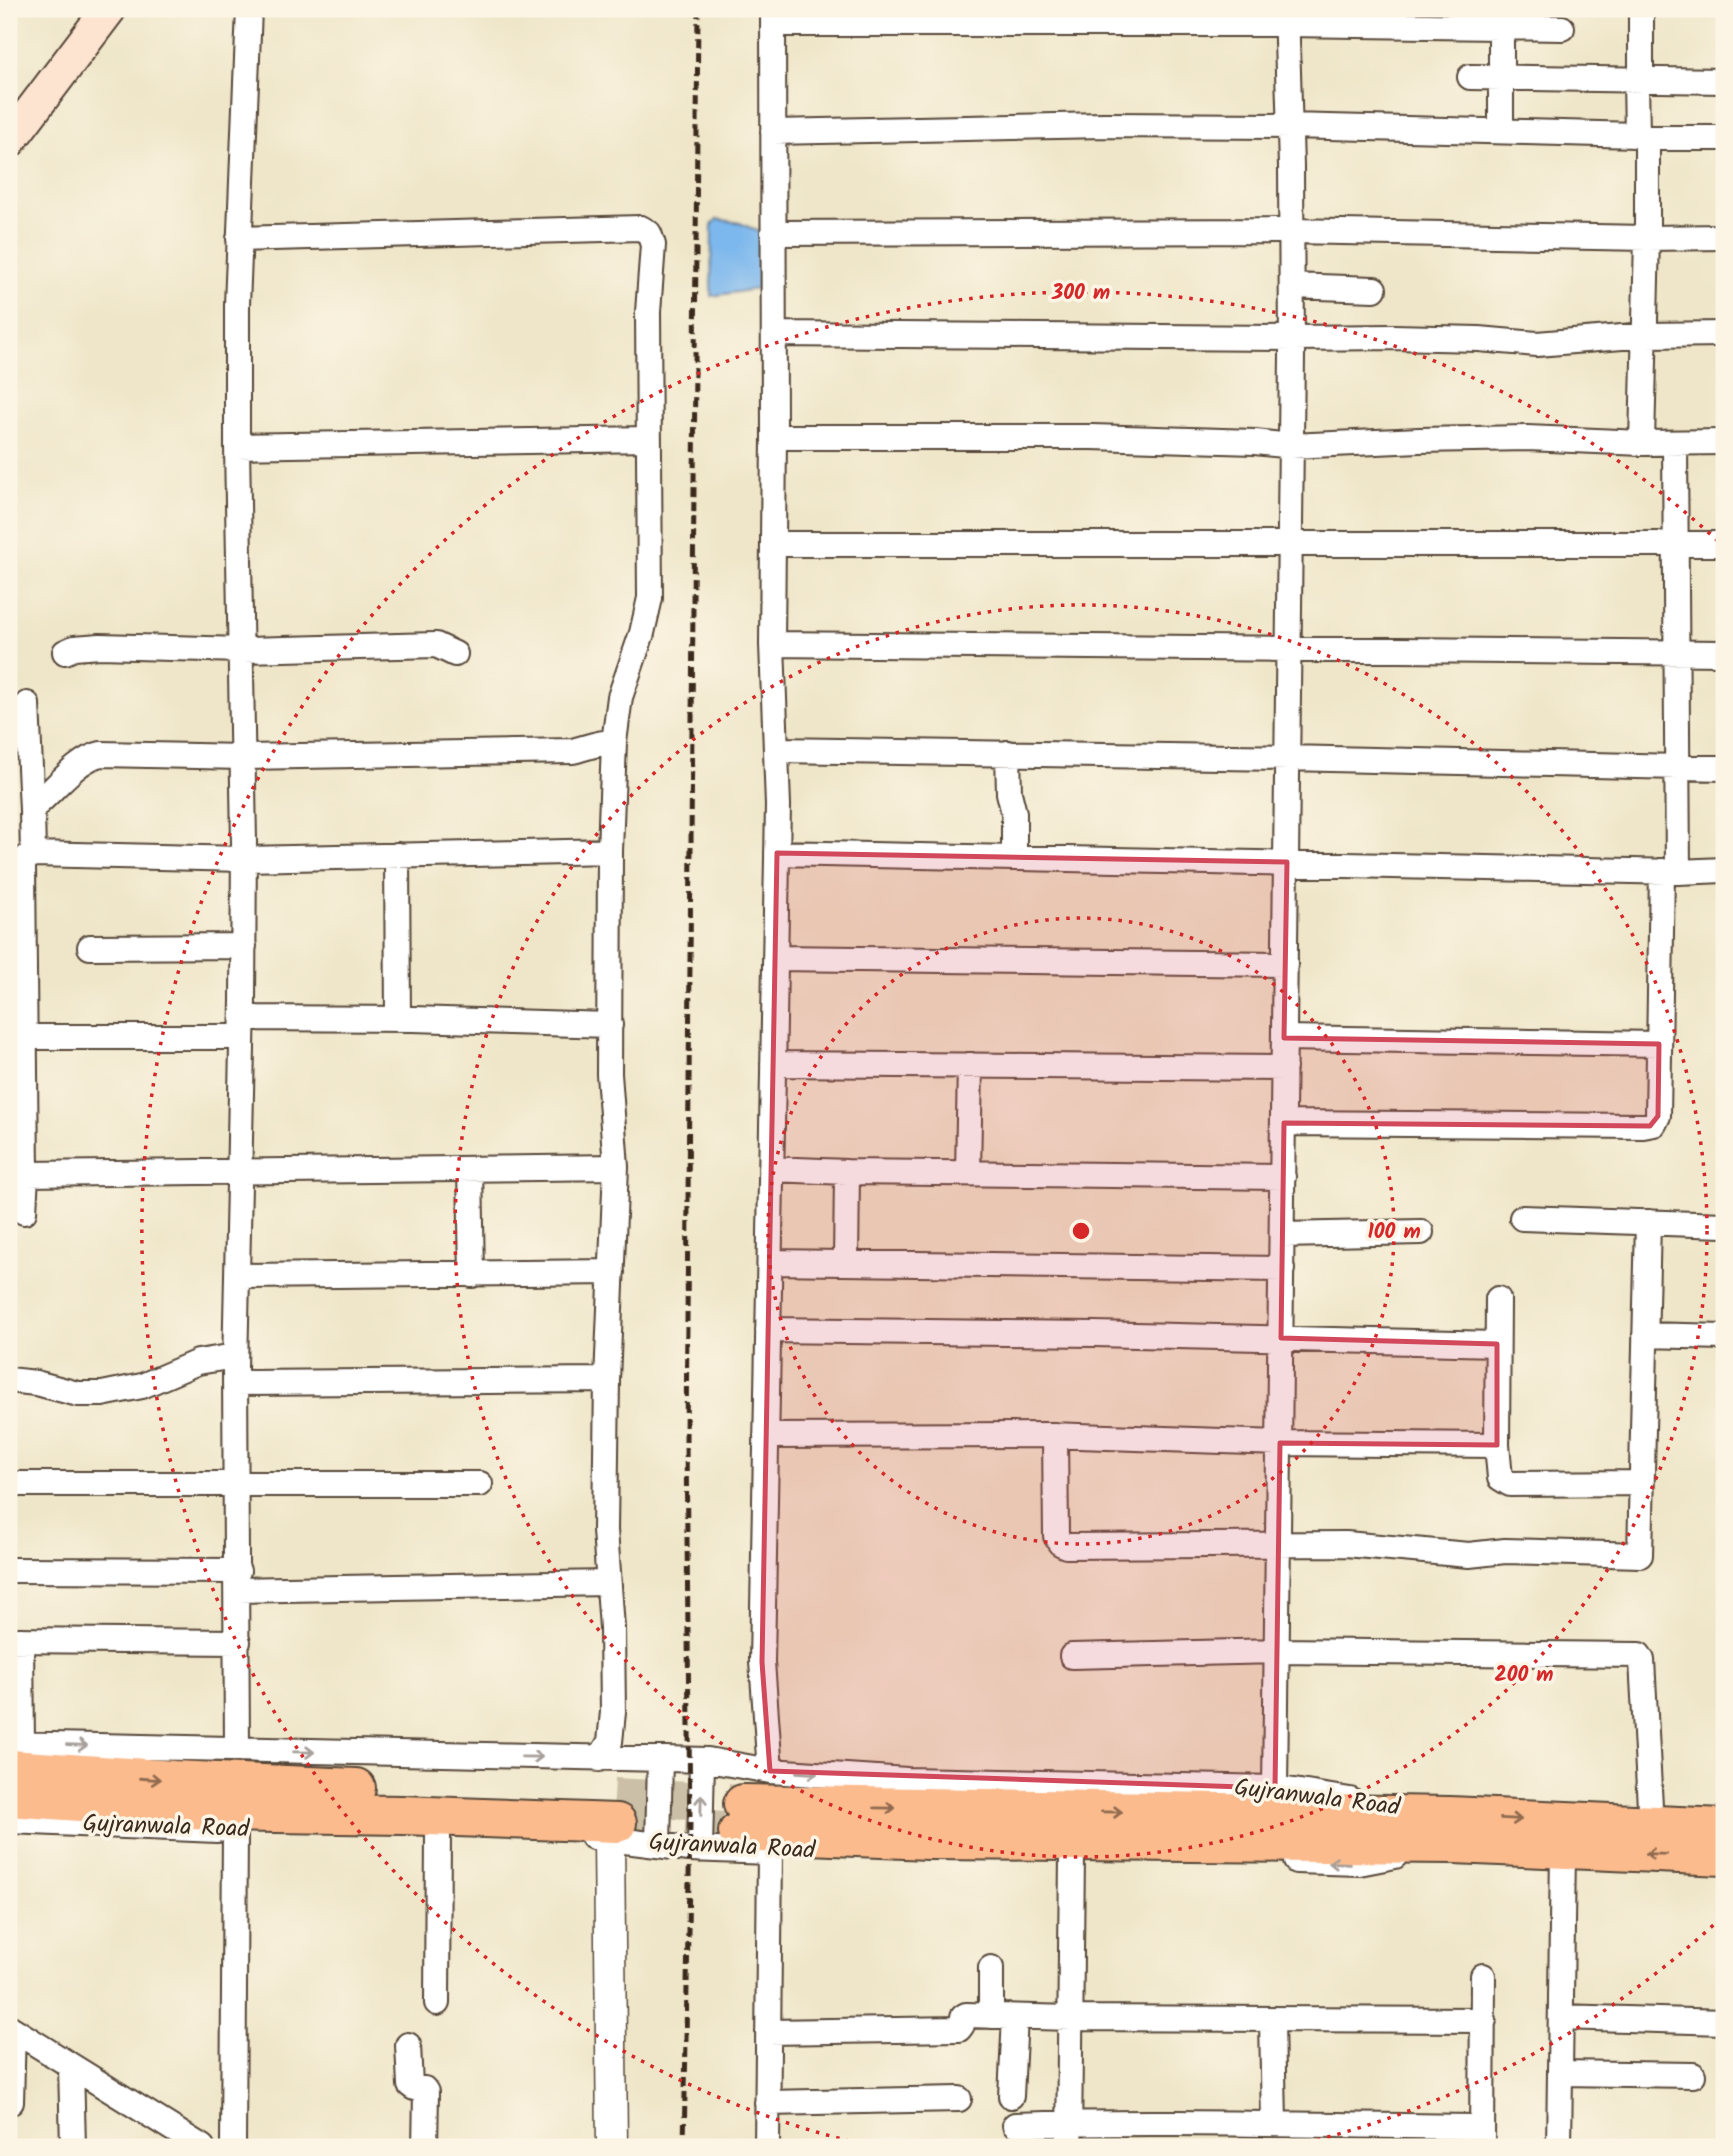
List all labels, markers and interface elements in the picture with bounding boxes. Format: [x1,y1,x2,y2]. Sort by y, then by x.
text: 300 m [1051,277,1110,310]
text: 100 m [1367,1216,1421,1249]
centre of rings [1069,1219,1093,1243]
text: 200 m [1494,1659,1554,1692]
one-way arrow [65,1739,88,1752]
one-way arrow [293,1745,316,1758]
one-way arrow [520,1751,543,1764]
one-way arrow [796,1767,818,1780]
street label: Gujranwala Road [1232,1768,1403,1828]
one-way arrow [138,1772,161,1785]
one-way arrow [694,1794,708,1817]
one-way arrow [873,1801,896,1815]
street label: Gujranwala Road [82,1805,251,1849]
one-way arrow [1100,1805,1123,1818]
one-way arrow [1499,1813,1522,1826]
street label: Gujranwala Road [648,1823,817,1871]
one-way arrow [1645,1847,1668,1860]
one-way arrow [1327,1856,1350,1869]

